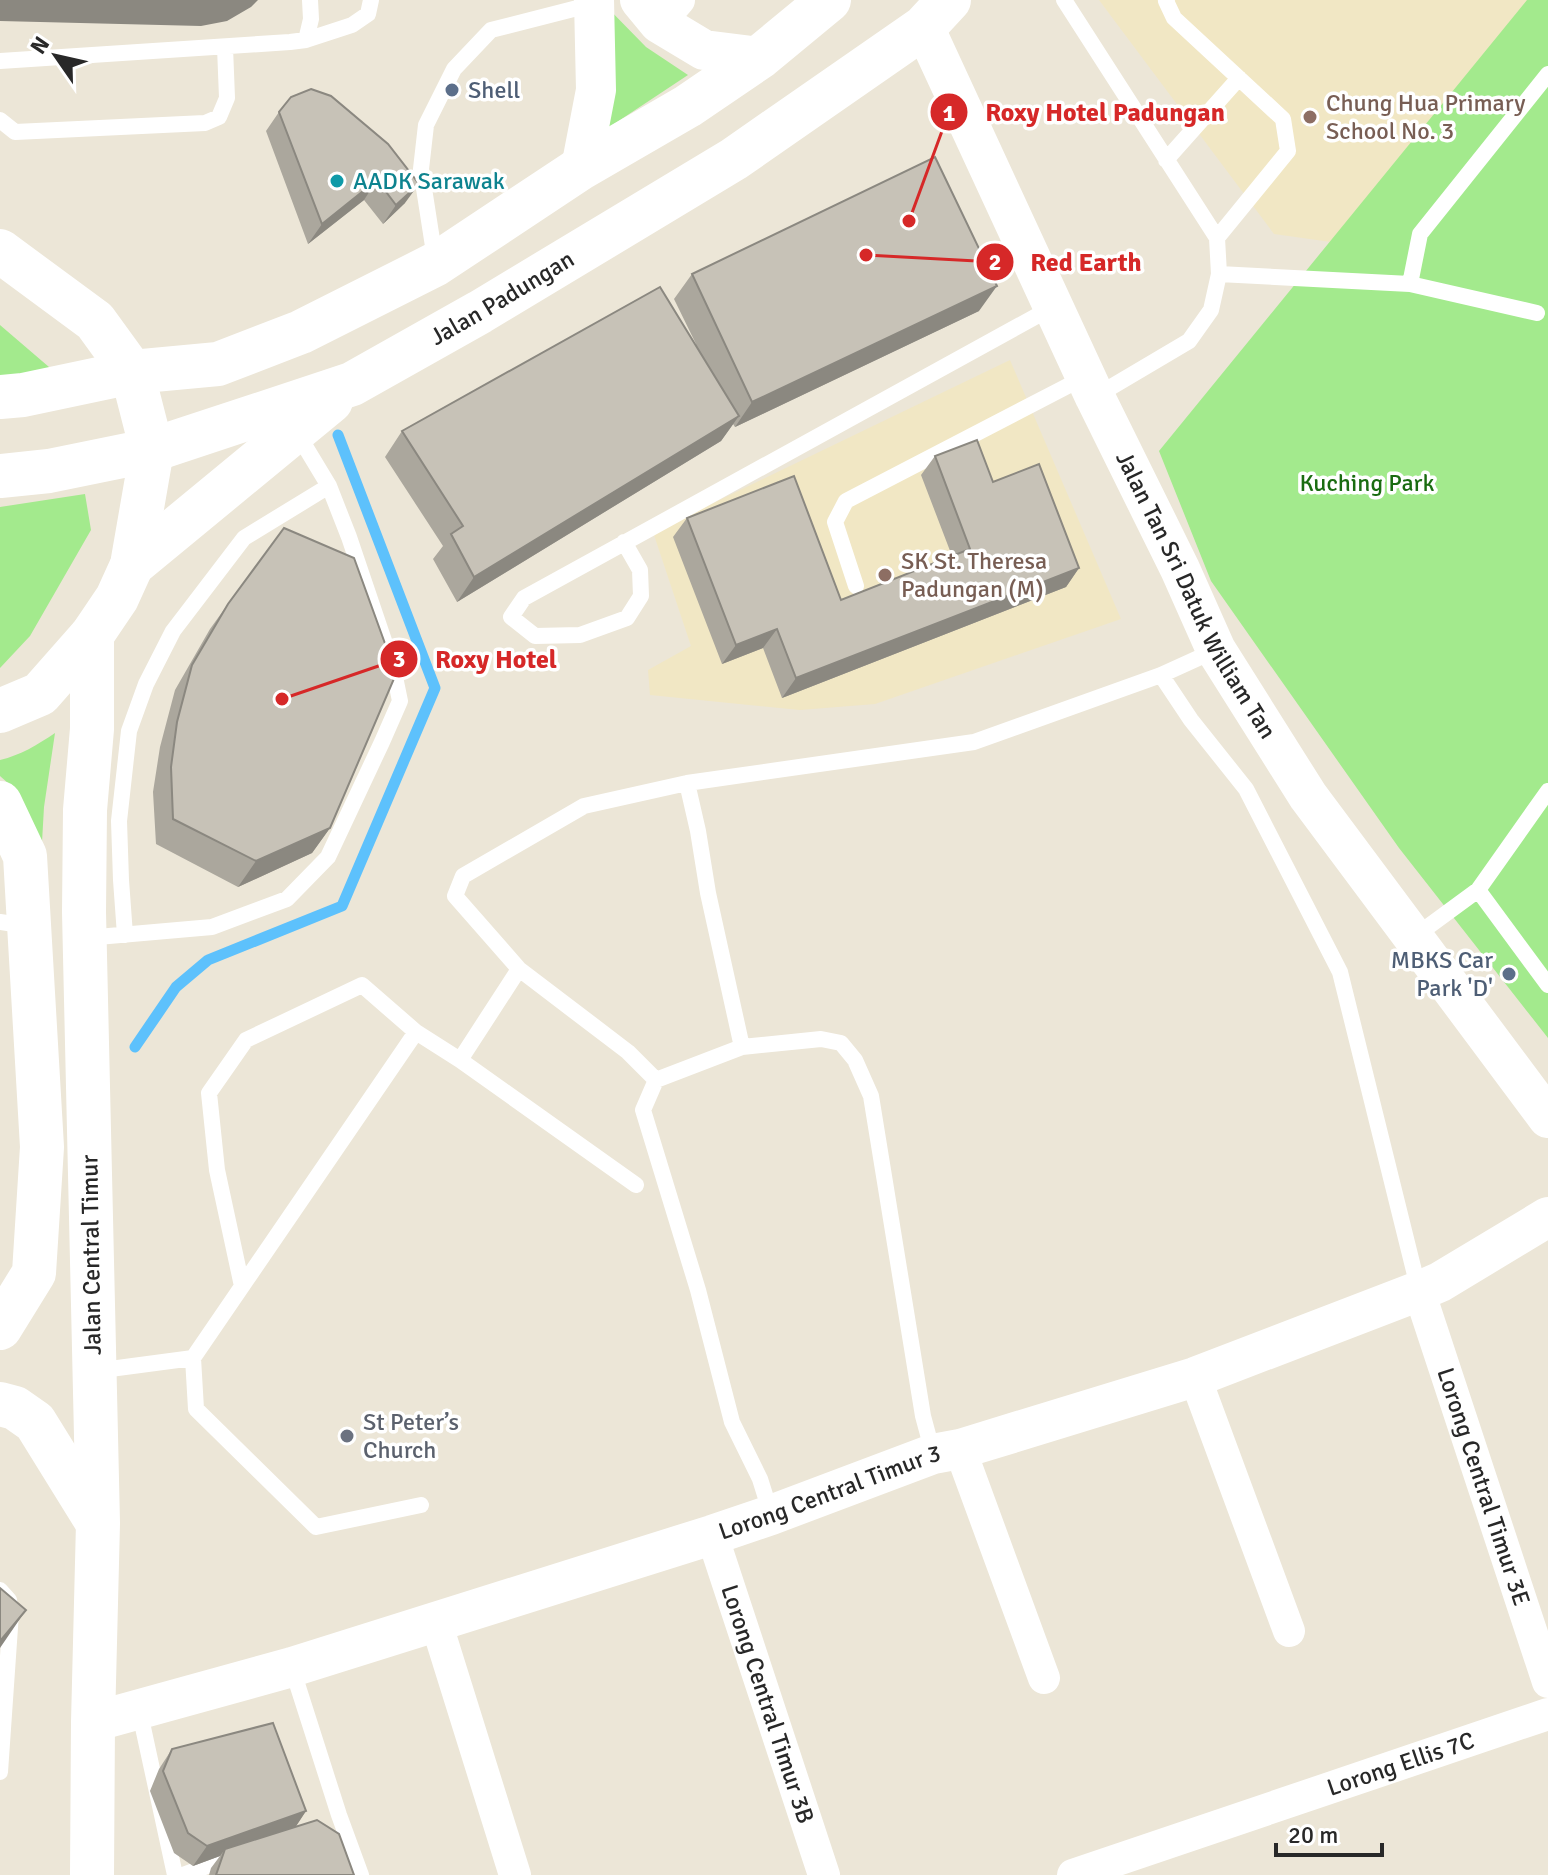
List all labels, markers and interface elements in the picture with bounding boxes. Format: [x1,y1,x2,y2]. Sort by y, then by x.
north arrow [16,16,96,96]
text: N [24,31,55,59]
place label: Shell [468,75,520,105]
marker: Shell [443,81,461,99]
callout: Roxy Hotel Padungan [929,87,1241,137]
place label: Chung Hua Primary School No. 3 [1326,88,1525,146]
text: Roxy Hotel Padungan [985,97,1225,129]
text: 1 [943,98,956,128]
marker: Chung Hua Primary School No. 3 [1301,108,1319,126]
place label: AADK Sarawak [353,166,505,196]
marker: AADK Sarawak [328,172,346,190]
callout: Red Earth [975,237,1158,287]
street label: Jalan Padungan [425,244,580,352]
text: 2 [989,247,1001,277]
text: Red Earth [1030,247,1142,279]
street label: Jalan Tan Sri Datuk William Tan [1109,446,1283,744]
park label: Kuching Park [1300,468,1435,498]
place label: SK St. Theresa Padungan (M) [901,546,1047,604]
marker: SK St. Theresa Padungan (M) [876,566,894,584]
callout: Roxy Hotel [379,634,573,684]
text: 3 [393,644,405,674]
text: Roxy Hotel [435,644,557,676]
place label: MBKS Car Park 'D' [1391,945,1493,1003]
marker: MBKS Car Park 'D' [1500,965,1518,983]
street label: Jalan Central Timur [74,1154,108,1355]
street label: Lorong Central Timur 3E [1430,1364,1537,1609]
place label: St Peter’s Church [363,1407,459,1465]
marker: St Peter’s Church [338,1427,356,1445]
street label: Lorong Central Timur 3 [715,1438,943,1547]
street label: Lorong Central Timur 3B [714,1581,821,1827]
street label: Lorong Ellis 7C [1323,1725,1478,1803]
scale bar [1276,1807,1382,1857]
text: 20 m [1288,1820,1338,1850]

